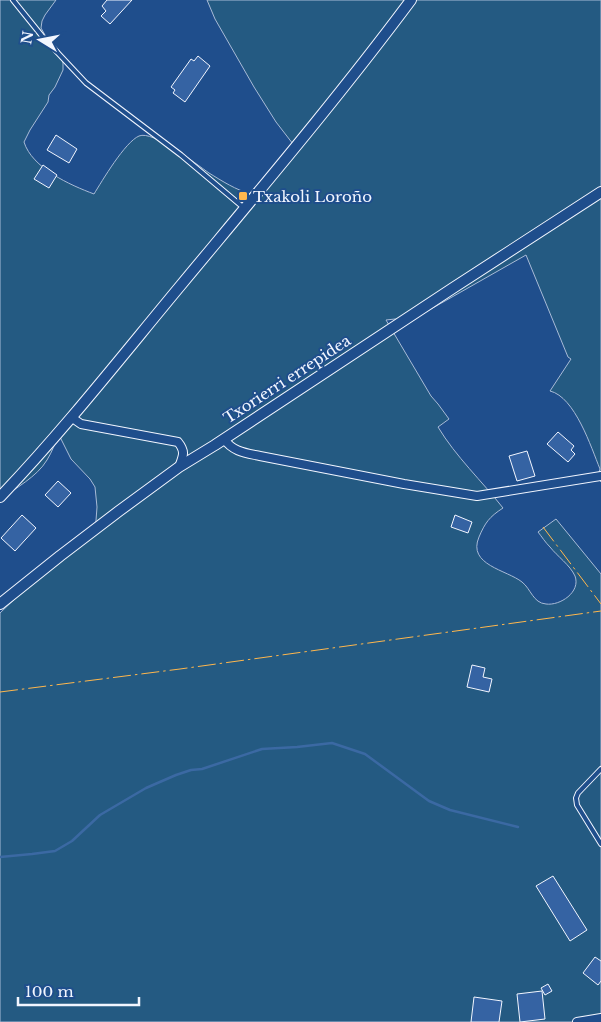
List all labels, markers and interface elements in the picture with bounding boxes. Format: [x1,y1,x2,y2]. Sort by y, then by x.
north arrow [15,15,65,65]
text: N [17,30,37,46]
place label: Txakoli Loroño [253,187,372,206]
marker: Txakoli Loroño [237,190,249,202]
street label: Txorierri errepidea [220,330,355,427]
scale bar [18,974,139,1006]
text: 100 m [25,982,74,1001]

